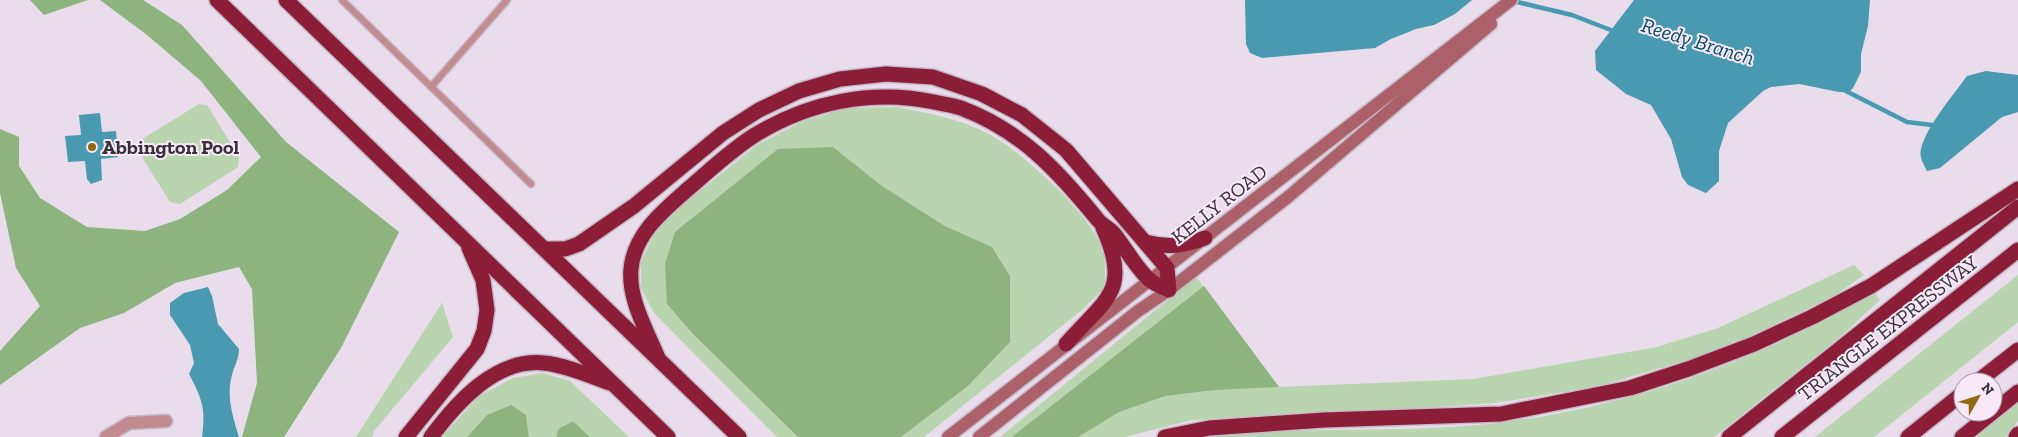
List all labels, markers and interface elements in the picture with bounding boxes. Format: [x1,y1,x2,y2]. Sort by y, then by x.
water label: Reedy Branch [1639,12,1757,70]
place label: Abbington Pool [102,135,240,159]
marker: Abbington Pool [86,141,98,153]
street label: KELLY ROAD [1166,159,1272,249]
street label: TRIANGLE EXPRESSWAY [1793,250,1983,406]
north arrow [1953,372,2003,422]
text: N [1978,380,1998,399]

